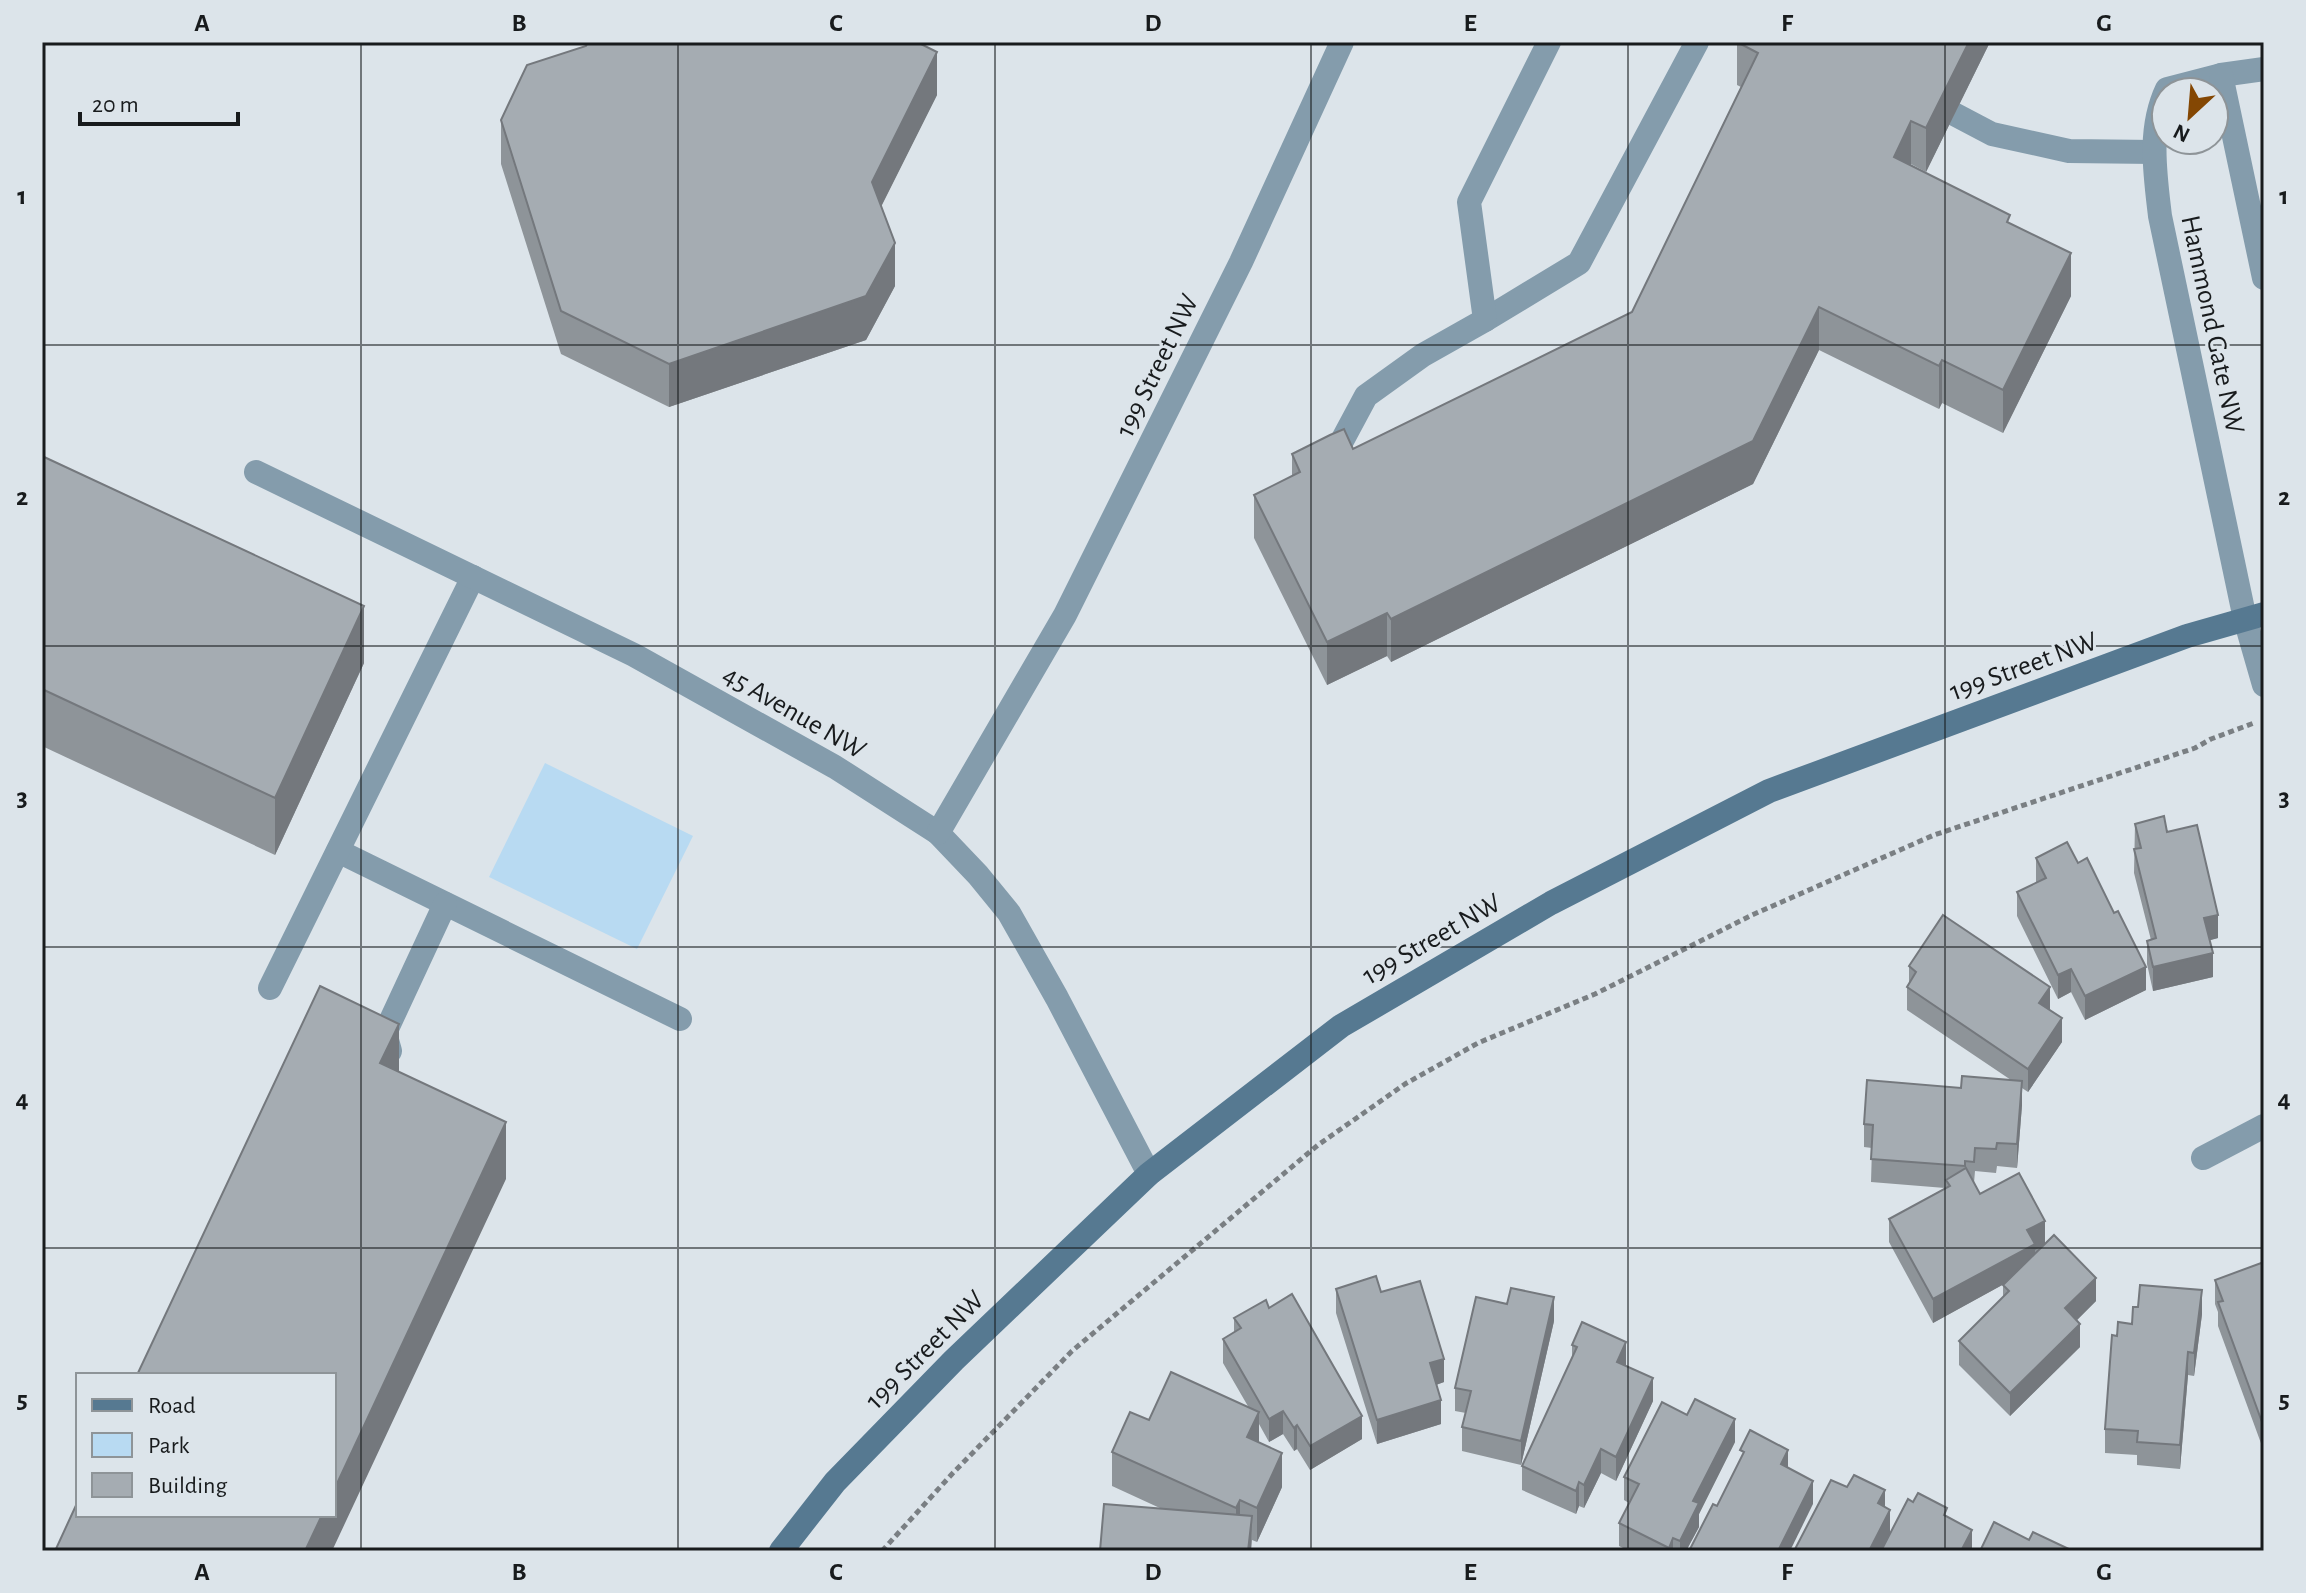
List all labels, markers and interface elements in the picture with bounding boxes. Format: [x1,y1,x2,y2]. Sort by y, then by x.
text: A [194,10,210,36]
text: B [511,10,527,36]
text: C [829,10,843,36]
text: D [1144,10,1162,36]
text: E [1463,10,1477,36]
text: F [1781,10,1794,36]
text: G [2096,10,2112,36]
scale bar [80,76,238,126]
north arrow [2150,76,2230,156]
text: 20 m [92,93,139,117]
text: N [2170,120,2193,146]
text: 1 [17,183,27,209]
text: 1 [2279,183,2289,209]
street label: Hammond Gate NW [2175,213,2249,436]
street label: 199 Street NW [1111,290,1204,442]
text: 2 [16,484,28,510]
text: 2 [2278,484,2290,510]
street label: 199 Street NW [1946,627,2101,707]
street label: 45 Avenue NW [718,661,870,765]
text: 3 [16,785,28,811]
text: 3 [2278,785,2290,811]
street label: 199 Street NW [1358,889,1506,991]
text: 4 [15,1086,29,1112]
text: 4 [2277,1086,2291,1112]
street label: 199 Street NW [861,1286,990,1415]
legend [76,1373,336,1517]
text: 5 [16,1387,28,1413]
text: 5 [2278,1387,2290,1413]
text: Road [148,1394,196,1418]
text: Park [148,1434,189,1458]
text: Building [148,1474,227,1498]
text: A [194,1559,210,1585]
text: B [511,1559,527,1585]
text: C [829,1559,843,1585]
text: D [1144,1559,1162,1585]
text: E [1463,1559,1477,1585]
text: F [1781,1559,1794,1585]
text: G [2096,1559,2112,1585]

